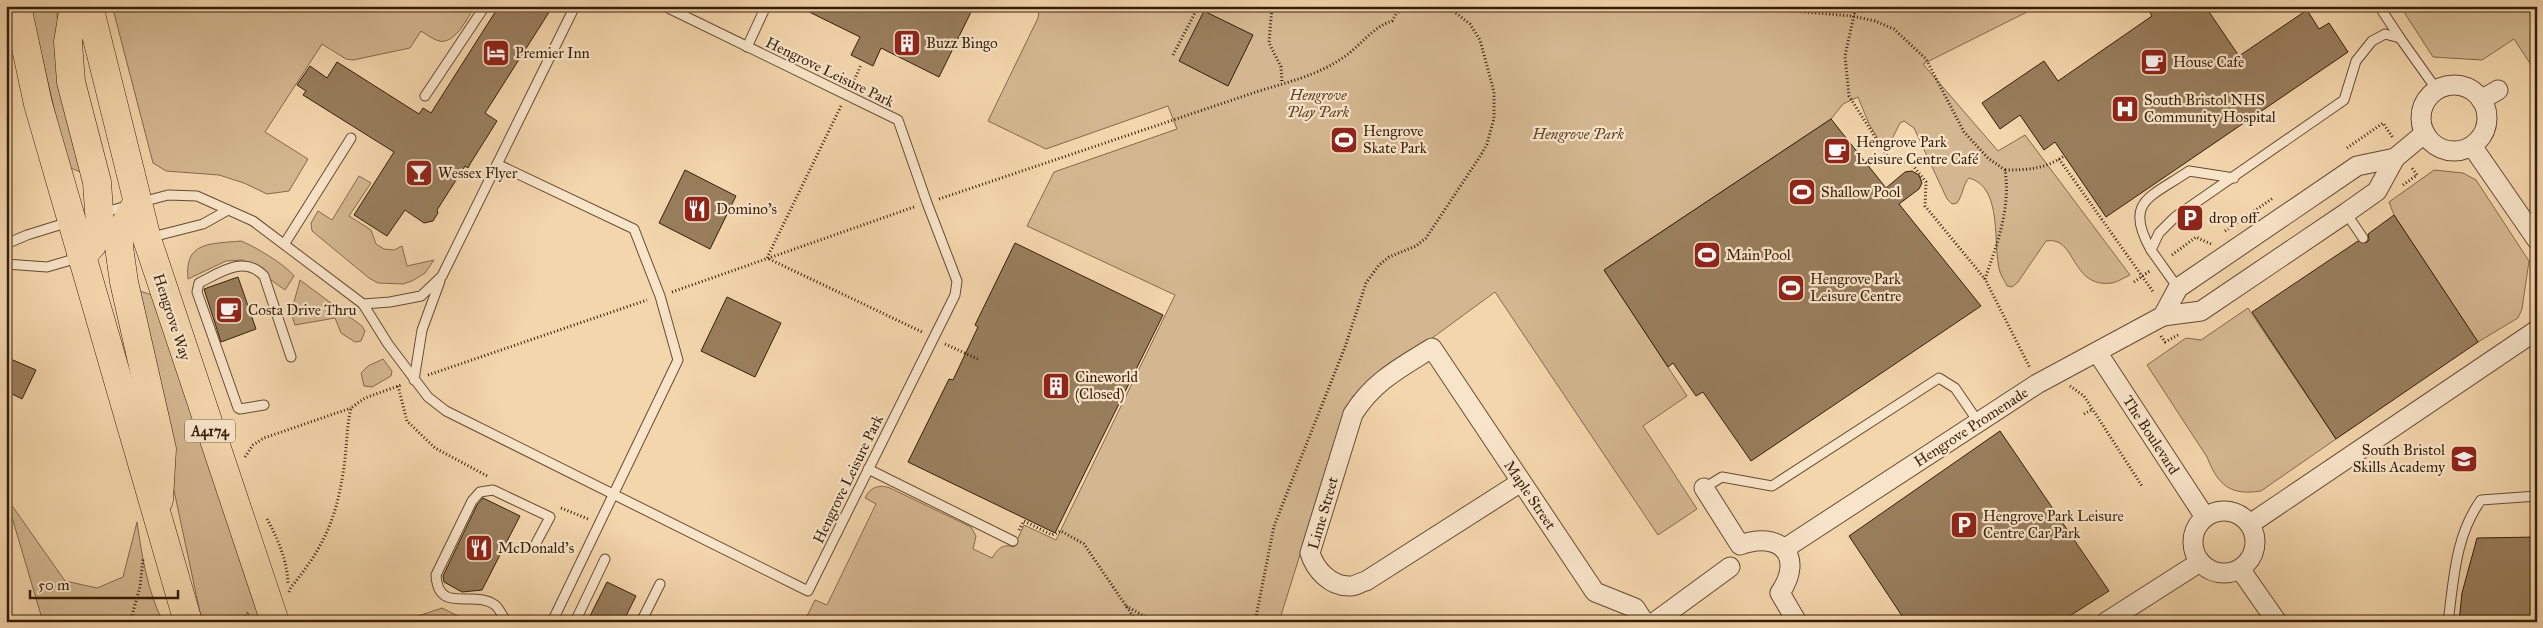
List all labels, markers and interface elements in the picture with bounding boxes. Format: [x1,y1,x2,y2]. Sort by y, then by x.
building icon: Buzz Bingo [892,28,922,58]
street label: Hengrove Leisure Park [763,33,897,111]
place label: Buzz Bingo [926,34,998,52]
hotel icon: Premier Inn [481,38,511,68]
place label: Premier Inn [515,44,590,62]
cafe icon: House Cafe [2139,47,2169,77]
place label: House Cafe [2173,53,2244,71]
park label: Hengrove Play Park [1287,86,1350,121]
place label: South Bristol NHS Community Hospital [2144,91,2277,126]
hospital icon: South Bristol NHS Community Hospital [2110,94,2140,124]
place label: Hengrove Skate Park [1363,122,1427,157]
sports icon: Hengrove Skate Park [1329,125,1359,155]
park label: Hengrove Park [1531,125,1624,143]
place label: Hengrove Park Leisure Centre Café [1856,133,1979,168]
cafe icon: Hengrove Park Leisure Centre Café [1822,136,1852,166]
bar icon: Wessex Flyer [404,158,434,188]
place label: Wessex Flyer [438,164,518,182]
sports icon: Shallow Pool [1787,177,1817,207]
place label: Shallow Pool [1821,183,1902,201]
restaurant icon: Domino's [682,194,712,224]
place label: Domino's [716,200,777,218]
parking icon: drop off [2175,203,2205,233]
place label: drop off [2209,209,2260,227]
sports icon: Main Pool [1692,240,1722,270]
place label: Main Pool [1726,246,1792,264]
place label: Hengrove Park Leisure Centre [1810,270,1902,305]
street label: Hengrove Way [149,271,195,364]
sports icon: Hengrove Park Leisure Centre [1776,273,1806,303]
cafe icon: Costa Drive Thru [214,295,244,325]
place label: Costa Drive Thru [248,301,356,319]
place label: Cineworld (Closed) [1075,368,1139,404]
building icon: Cineworld (Closed) [1041,371,1071,401]
street label: Hengrove Promenade [1911,383,2031,471]
street label: The Boulevard [2119,392,2183,478]
street label: Hengrove Leisure Park [809,412,887,546]
road number: A4174 [185,420,235,442]
place label: South Bristol Skills Academy [2353,441,2446,476]
school or university icon: South Bristol Skills Academy [2449,444,2479,474]
street label: Maple Street [1500,457,1560,534]
street label: Lime Street [1304,474,1342,551]
place label: Hengrove Park Leisure Centre Car Park [1983,507,2124,542]
parking icon: Hengrove Park Leisure Centre Car Park [1949,510,1979,540]
restaurant icon: McDonald's [464,533,494,563]
place label: McDonald's [498,539,574,557]
scale bar [30,568,178,600]
text: 50 m [38,576,70,594]

